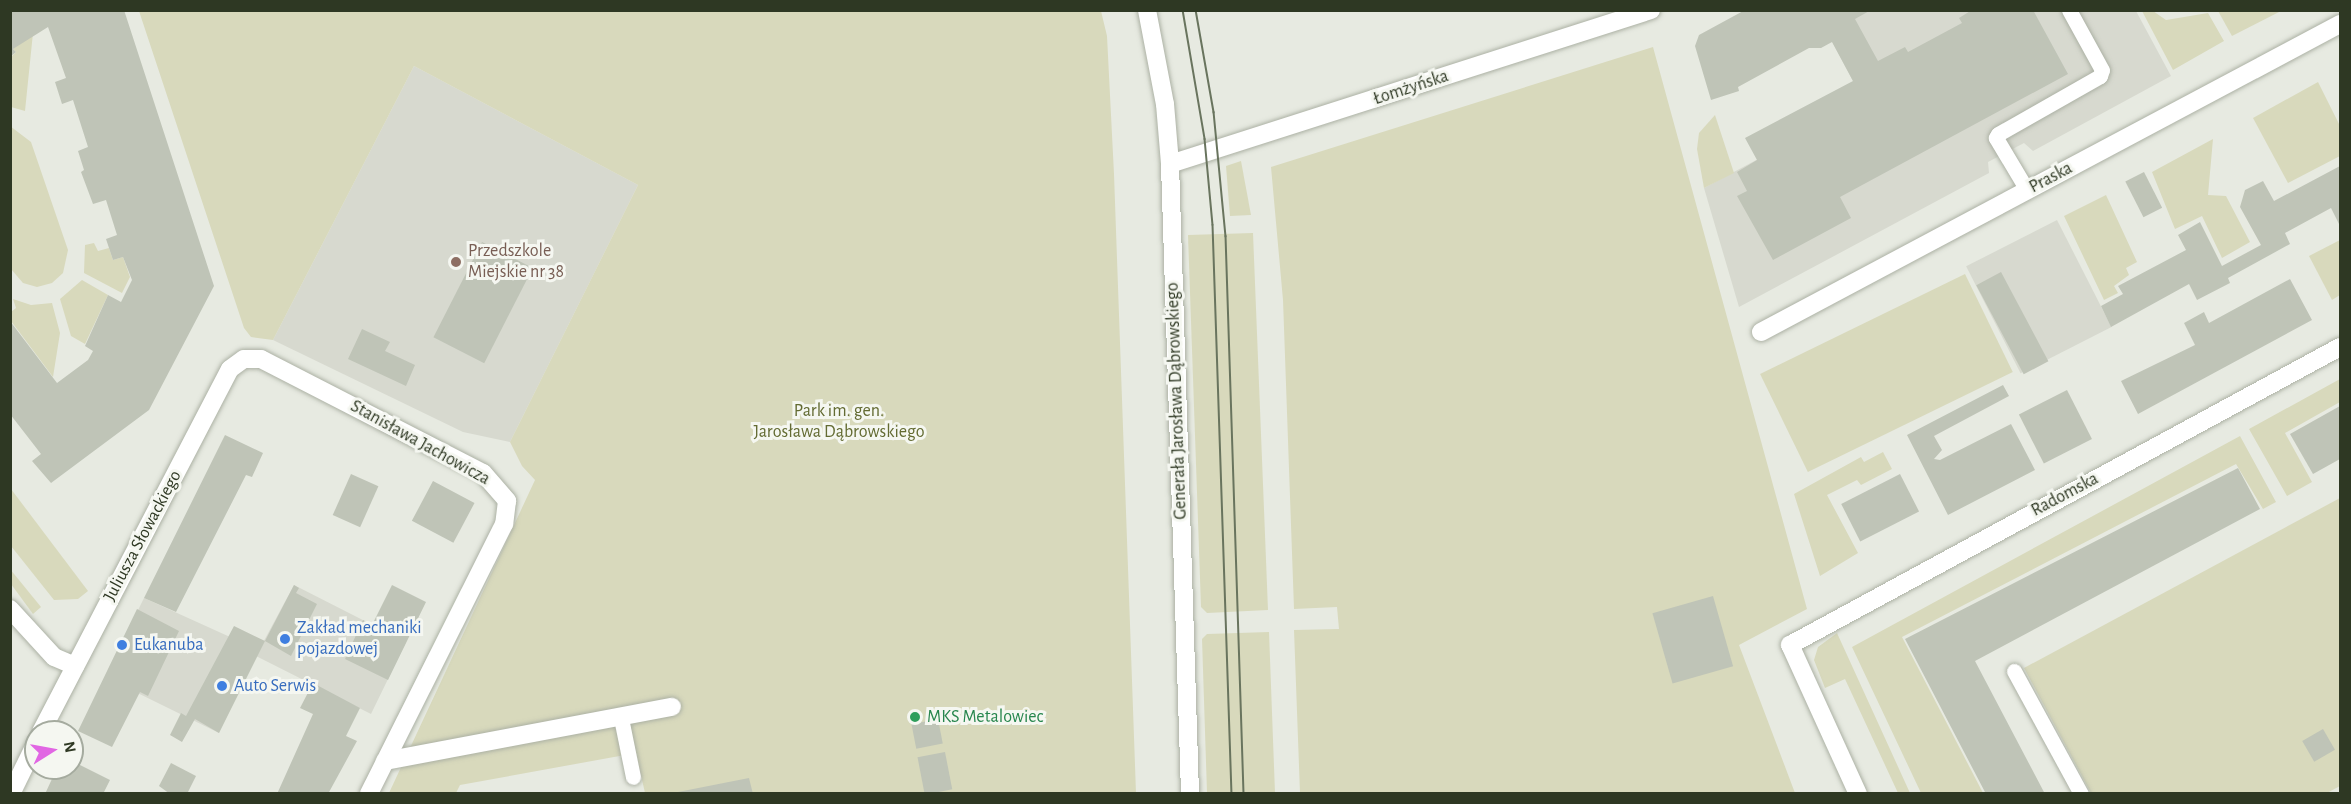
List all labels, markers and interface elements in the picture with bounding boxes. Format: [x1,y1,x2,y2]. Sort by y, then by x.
street label: Łomżyńska [1371,66,1451,110]
street label: Praska [2026,158,2076,198]
place label: Przedszkole Miejskie nr 38 [468,241,564,284]
marker: Przedszkole Miejskie nr 38 [449,255,463,269]
street label: Generała Jarosława Dąbrowskiego [1162,282,1192,520]
street label: Stanisława Jachowicza [346,396,494,490]
park label: Park im. gen. Jarosława Dąbrowskiego [753,401,925,444]
street label: Juliusza Słowackiego [99,467,187,605]
street label: Radomska [2028,468,2102,522]
place label: Zakład mechaniki pojazdowej [297,618,422,660]
marker: Zakład mechaniki pojazdowej [278,632,292,646]
place label: Eukanuba [134,634,204,656]
marker: Eukanuba [115,638,129,652]
place label: Auto Serwis [234,675,316,697]
marker: Auto Serwis [215,679,229,693]
place label: MKS Metalowiec [927,706,1043,728]
marker: MKS Metalowiec [908,710,922,724]
north arrow [24,720,84,780]
text: N [61,740,79,754]

